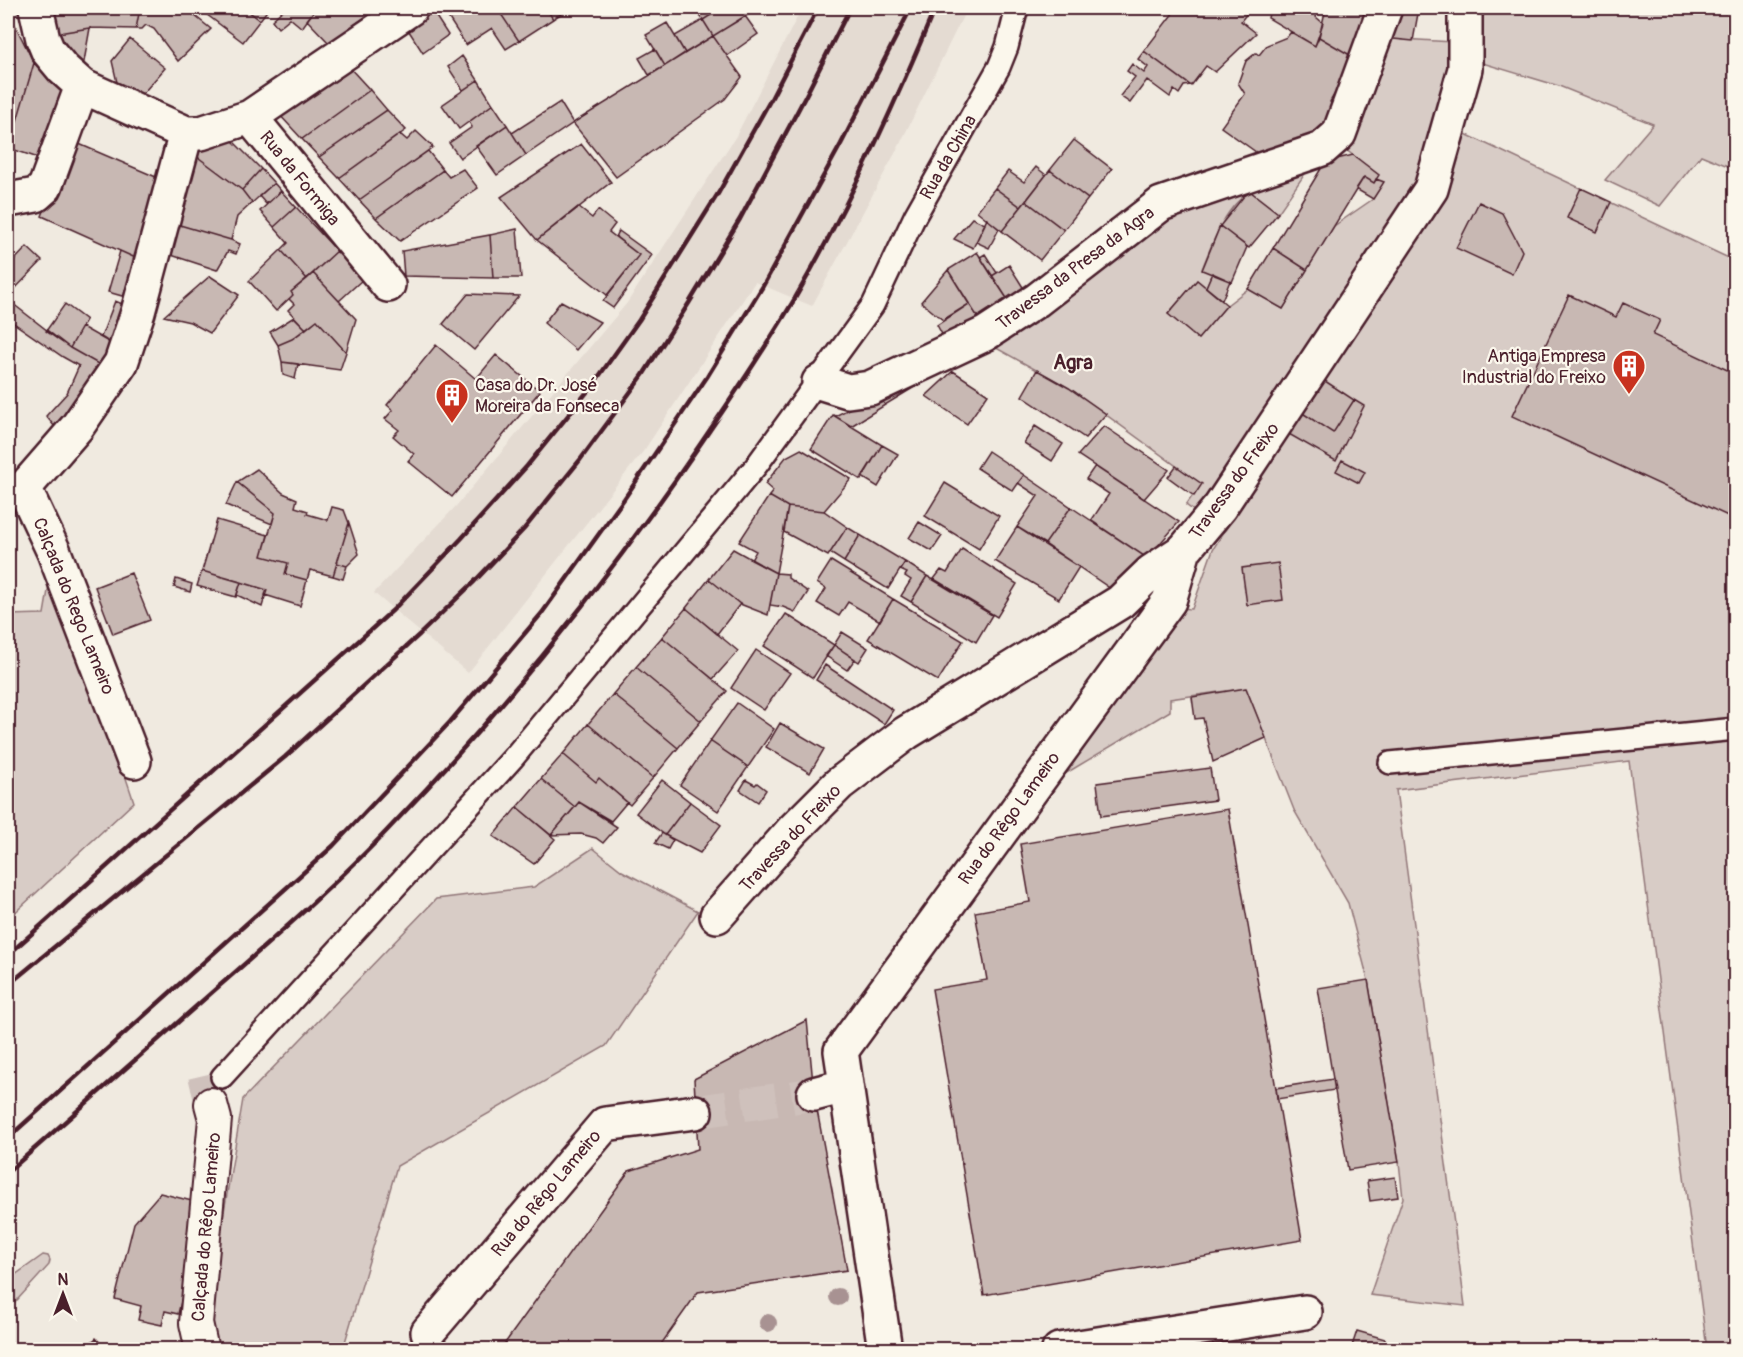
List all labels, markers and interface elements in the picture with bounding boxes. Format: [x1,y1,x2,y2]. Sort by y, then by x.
street label: Rua da China [915,111,982,204]
street label: Rua da Formiga [254,126,345,230]
street label: Travessa da Presa da Agra [992,201,1159,335]
place label: Antiga Empresa Industrial do Freixo [1462,345,1606,389]
building icon: Antiga Empresa Industrial do Freixo [1611,348,1647,395]
district label: Agra [1053,350,1093,375]
place label: Casa do Dr. José Moreira da Fonseca [475,374,619,418]
building icon: Casa do Dr. José Moreira da Fonseca [434,377,470,424]
street label: Travessa do Freixo [1184,418,1285,544]
street label: Calçada do Rego Lameiro [28,514,120,698]
street label: Rua do Rêgo Lameiro [953,747,1066,889]
street label: Travessa do Freixo [734,779,846,897]
street label: Rua do Rêgo Lameiro [487,1125,606,1262]
street label: Calçada do Rêgo Lameiro [187,1131,226,1322]
north arrow [33,1264,93,1324]
text: N [58,1270,69,1290]

